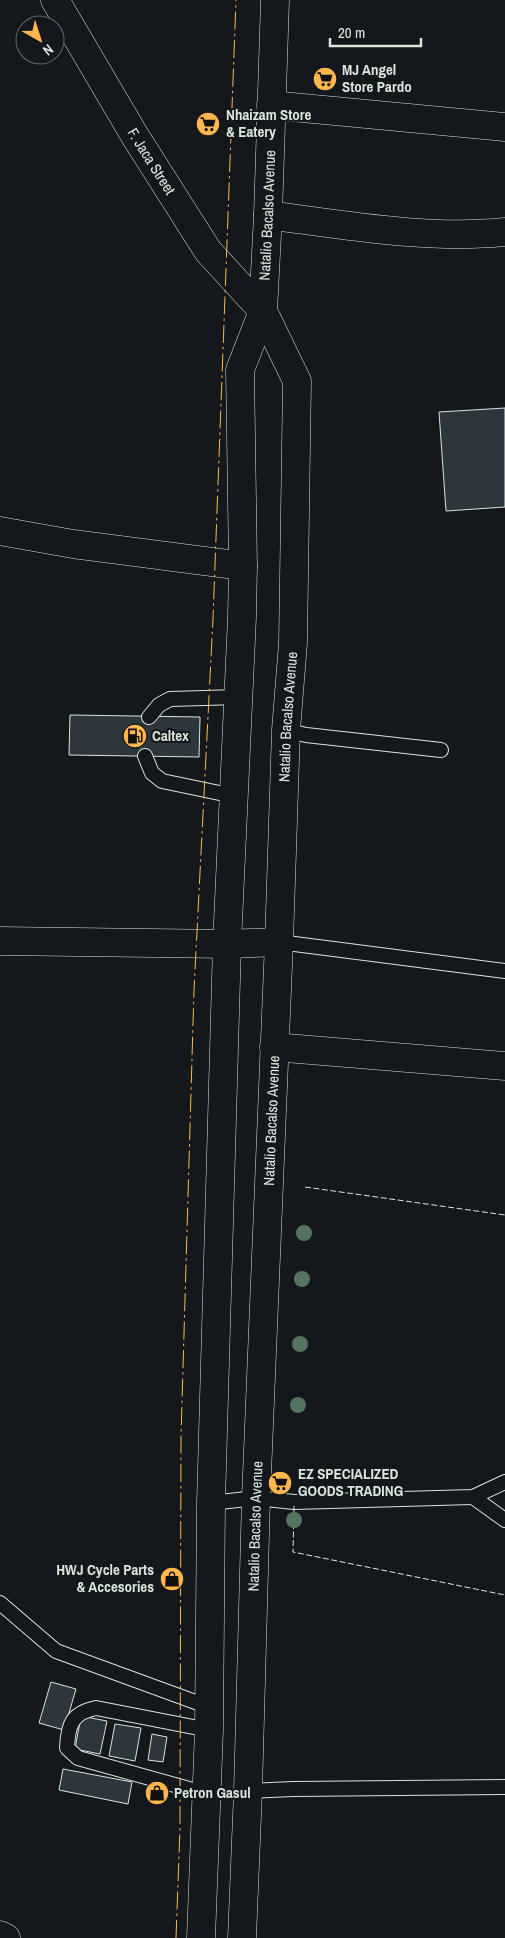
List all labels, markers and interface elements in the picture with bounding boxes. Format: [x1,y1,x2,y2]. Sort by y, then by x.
north arrow [15,15,65,65]
scale bar [330,15,421,47]
text: 20 m [338,22,365,43]
text: N [39,40,57,60]
place label: MJ Angel Store Pardo [342,59,412,97]
supermarket icon: MJ Angel Store Pardo [312,66,338,92]
place label: Nhaizam Store & Eatery [226,104,312,142]
supermarket icon: Nhaizam Store & Eatery [195,111,221,137]
street label: F. Jaca Street [123,124,181,199]
street label: Natalio Bacalso Avenue [254,149,280,281]
street label: Natalio Bacalso Avenue [273,651,302,782]
fuel station icon: Caltex [122,723,148,749]
place label: Caltex [152,725,189,746]
street label: Natalio Bacalso Avenue [258,1055,284,1186]
street label: Natalio Bacalso Avenue [242,1460,268,1592]
place label: EZ SPECIALIZED GOODS TRADING [298,1463,403,1501]
supermarket icon: EZ SPECIALIZED GOODS TRADING [267,1470,293,1496]
place label: HWJ Cycle Parts & Accesories [56,1559,154,1597]
shop icon: HWJ Cycle Parts & Accesories [159,1566,185,1592]
shop icon: Petron Gasul [144,1780,170,1806]
place label: Petron Gasul [174,1782,251,1803]

